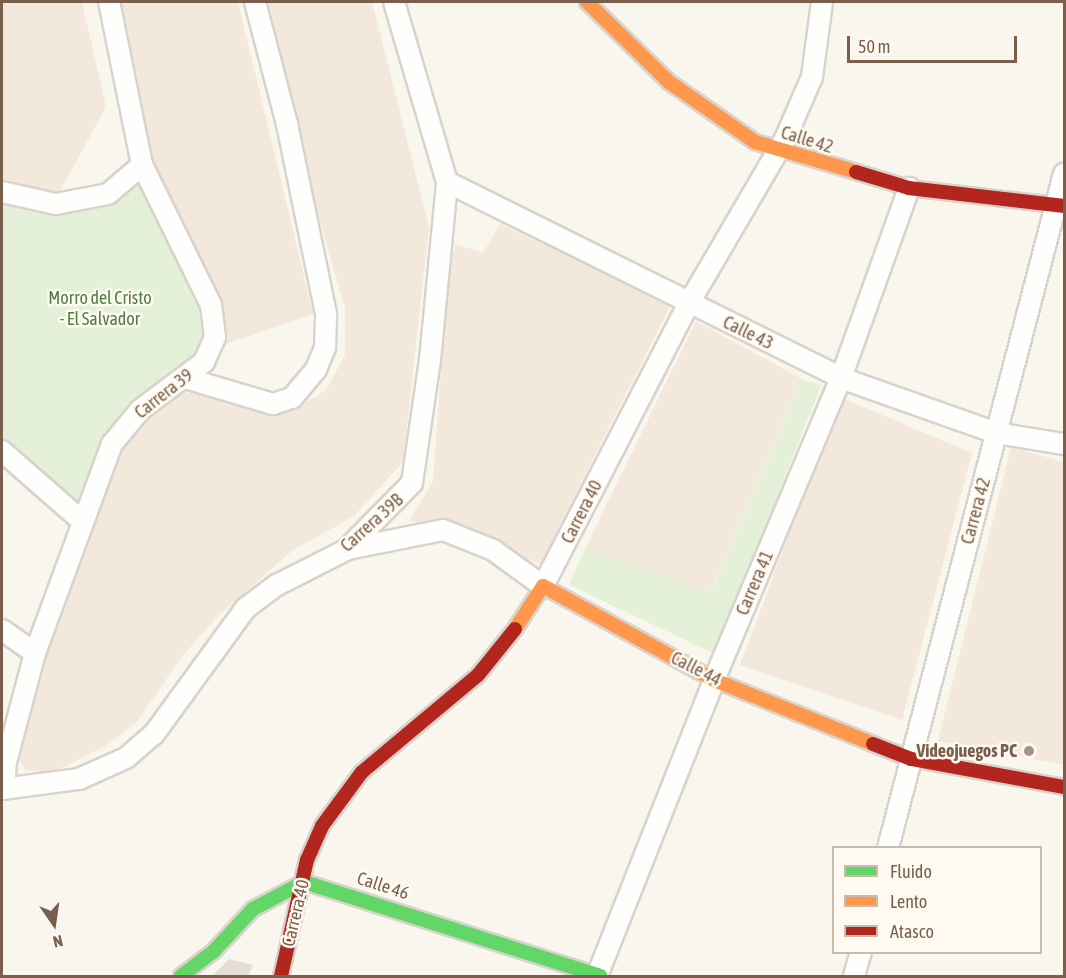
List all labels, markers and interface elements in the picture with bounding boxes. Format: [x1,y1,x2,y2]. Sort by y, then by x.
scale bar [850,24,1020,62]
text: 50 m [858,36,890,57]
street label: Calle 42 [778,122,836,158]
park label: Morro del Cristo - El Salvador [48,288,152,330]
street label: Calle 43 [719,312,777,354]
street label: Carrera 39 [131,365,197,423]
street label: Carrera 42 [957,475,995,547]
street label: Carrera 40 [557,477,607,547]
street label: Carrera 39B [336,489,408,557]
street label: Carrera 41 [732,547,778,619]
street label: Calle 44 [667,647,725,691]
place label: Videojuegos PC [916,740,1017,762]
marker: Videojuegos PC [1022,744,1036,758]
legend [832,846,1042,954]
text: Fluido [890,861,932,882]
street label: Calle 46 [354,867,412,905]
street label: Carrera 40 [278,877,314,949]
text: Lento [890,891,927,912]
north arrow [24,894,84,954]
text: Atasco [890,921,934,942]
text: N [51,932,65,951]

